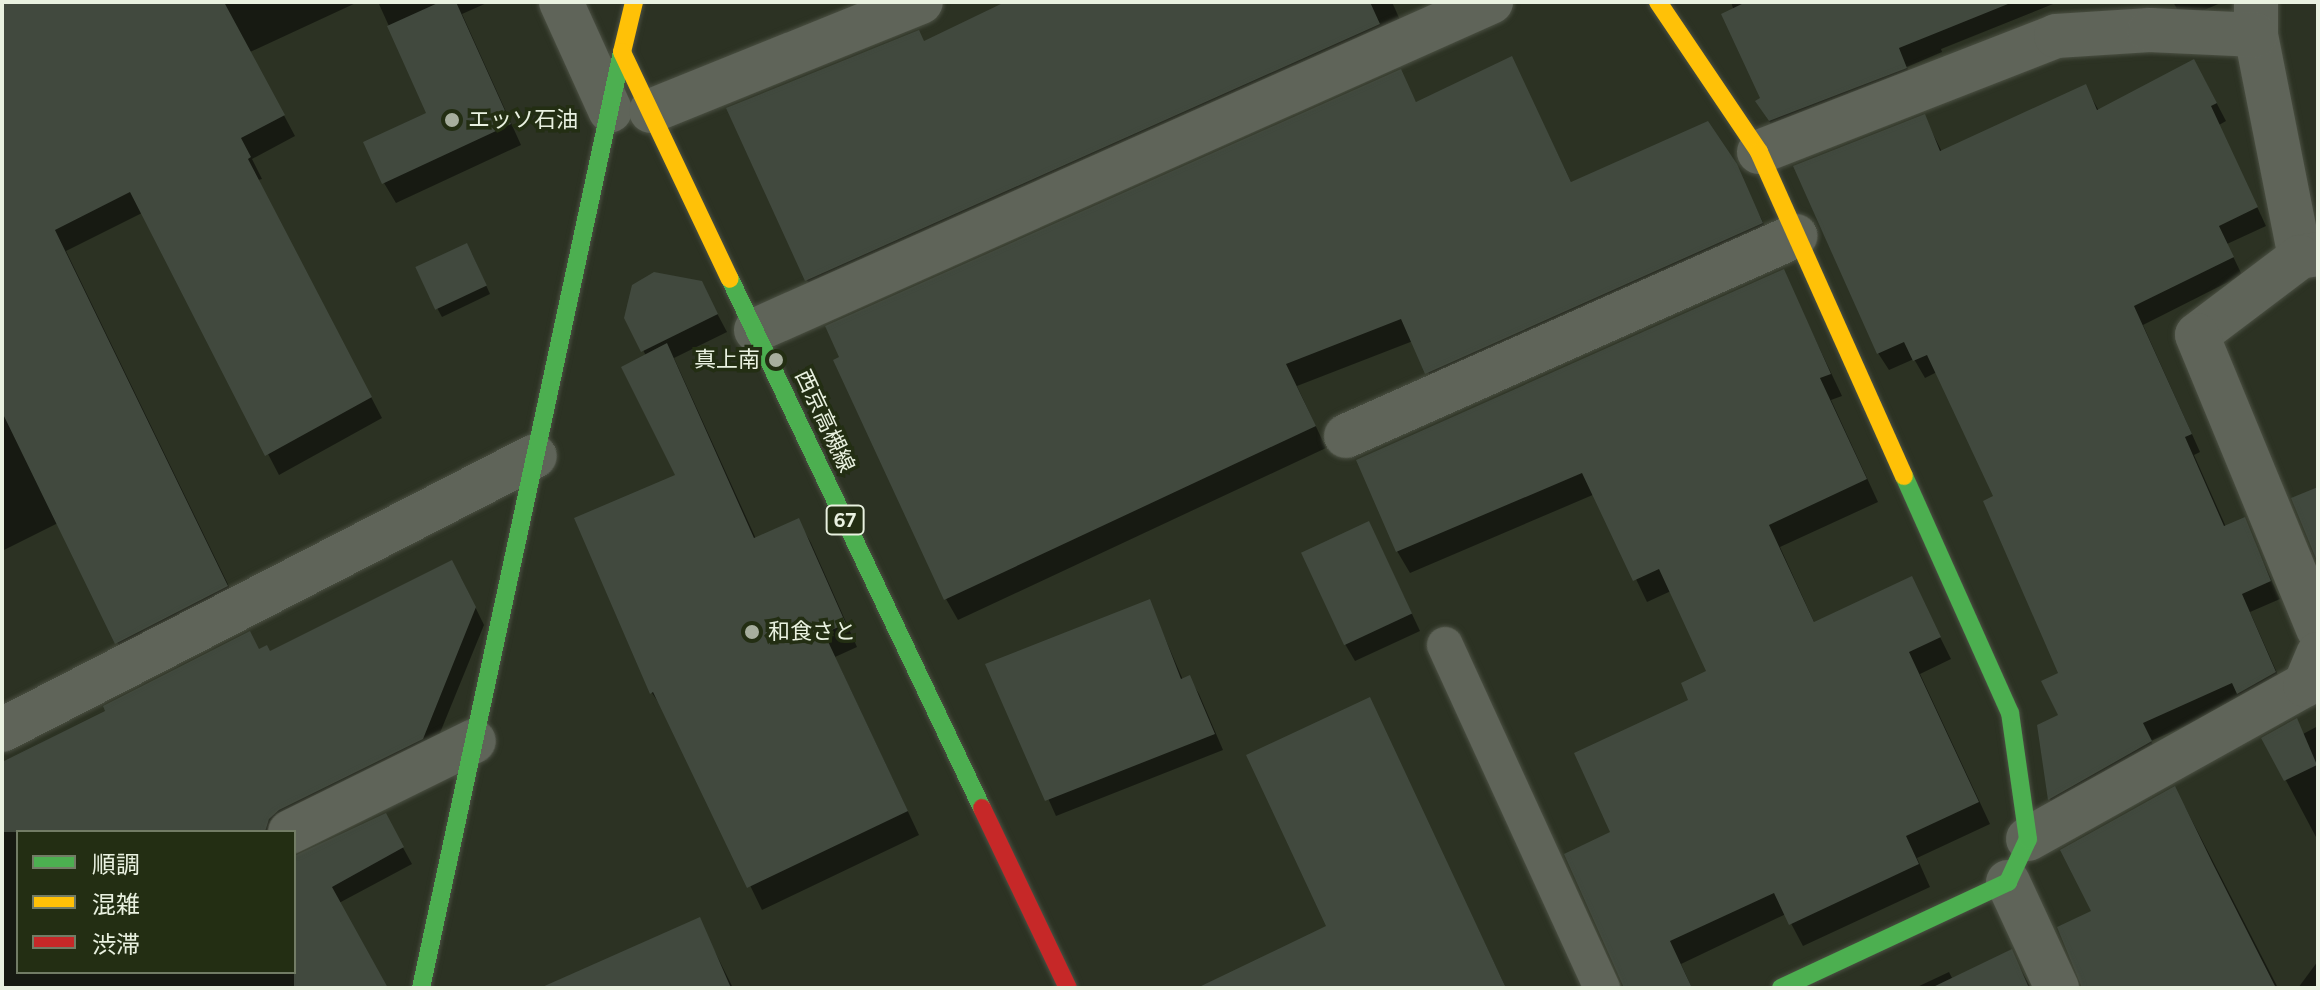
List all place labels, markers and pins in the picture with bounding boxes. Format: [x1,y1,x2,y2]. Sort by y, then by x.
place label: エッソ石油 [468,107,578,133]
marker: エッソ石油 [443,111,461,129]
place label: 真上南 [694,347,760,373]
marker: 真上南 [767,351,785,369]
place label: 和食さと [768,619,856,645]
marker: 和食さと [743,623,761,641]

